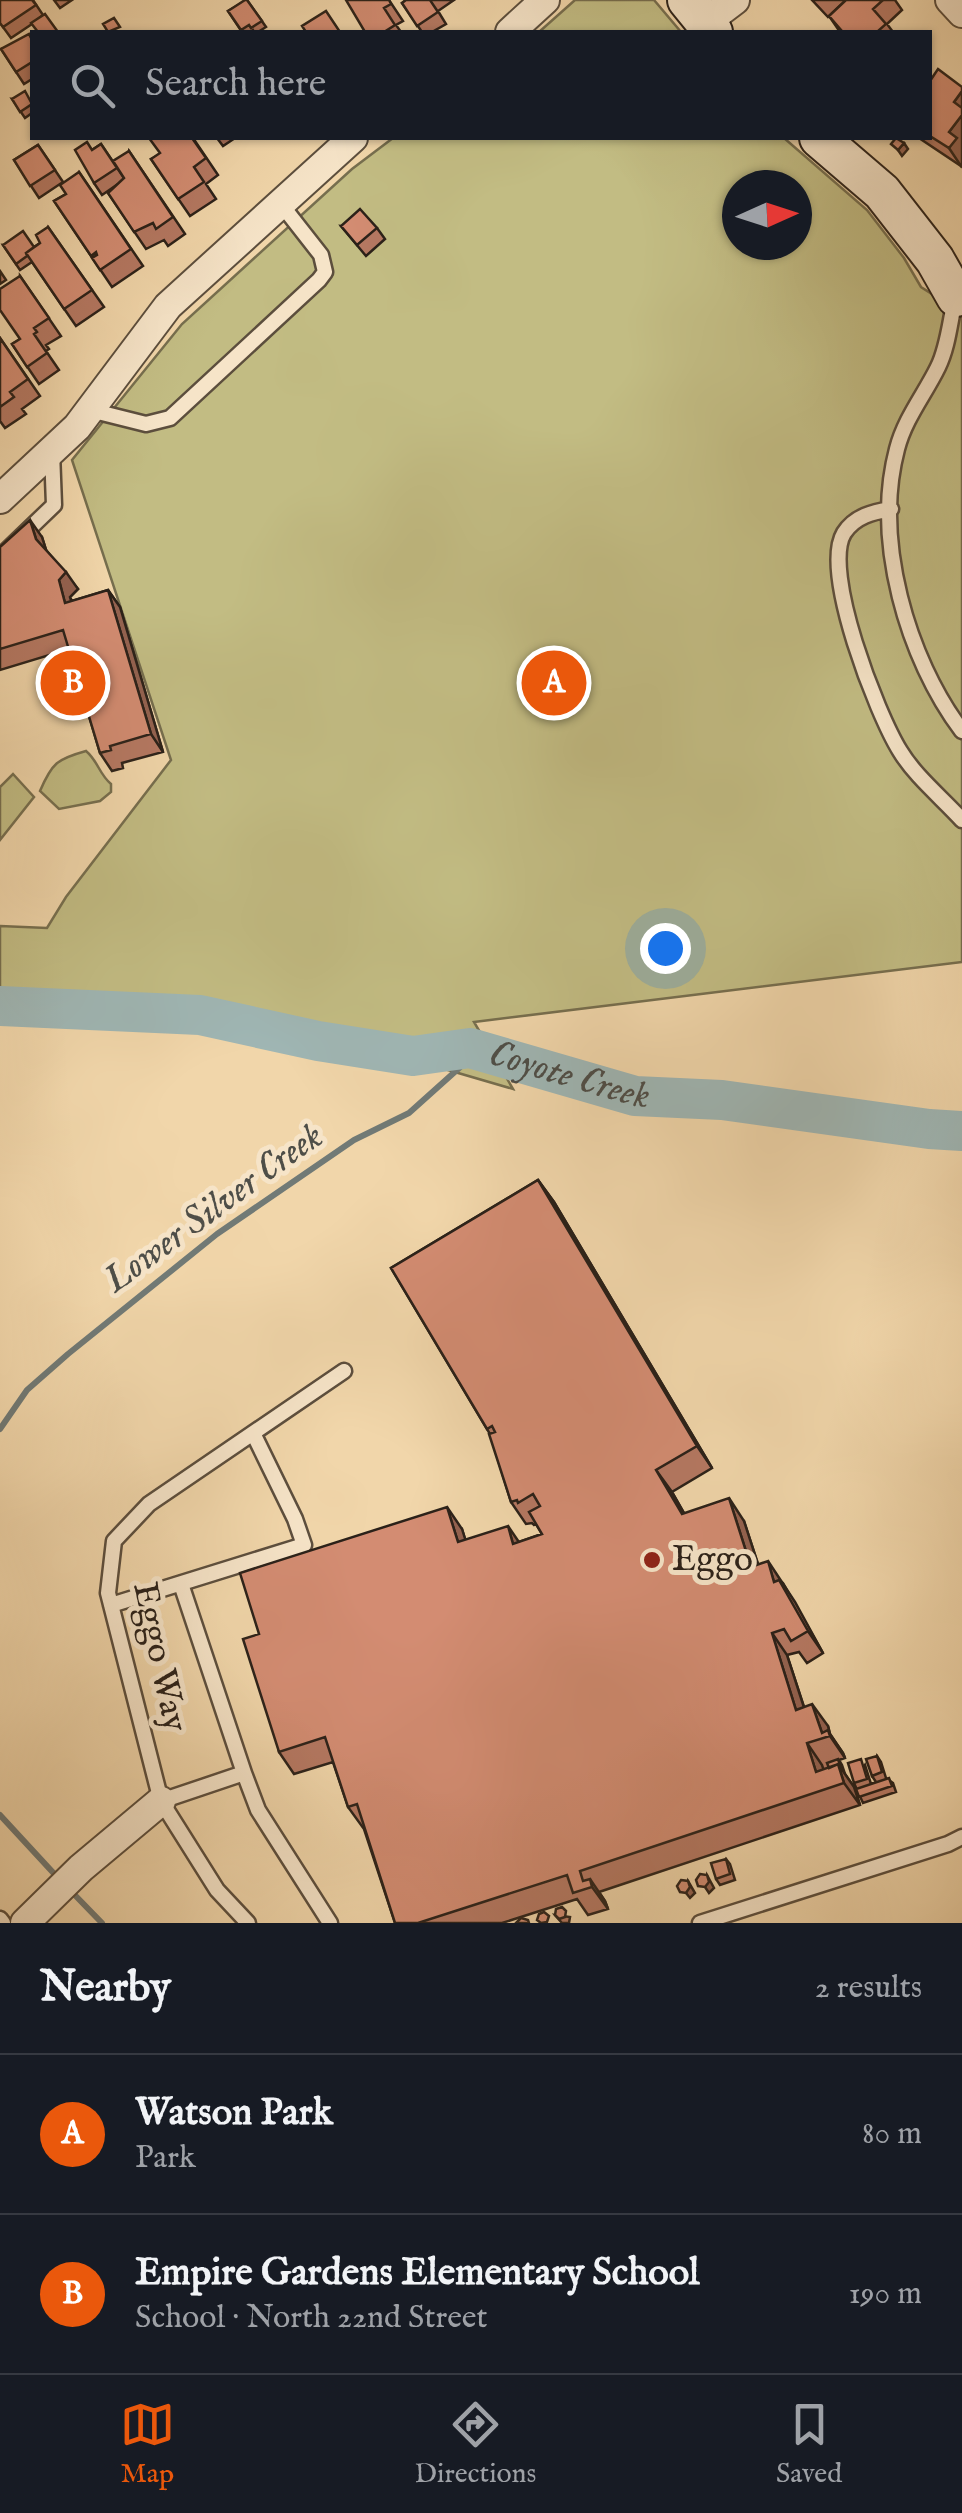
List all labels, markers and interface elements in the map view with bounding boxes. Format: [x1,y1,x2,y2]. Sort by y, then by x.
search box [30,30,932,140]
icon: search [65,58,120,113]
text: Search here [145,61,326,109]
north arrow [722,170,812,260]
pin: B [40,646,106,720]
pin: A [522,646,586,720]
your location [640,923,691,974]
water label: Coyote Creek [483,1031,650,1121]
water label: Lower Silver Creek [94,1113,333,1305]
place label: Eggo [672,1538,753,1583]
marker: Eggo [641,1549,663,1571]
street label: Eggo Way [121,1578,197,1737]
text: Nearby [40,1962,171,2015]
text: 2 results [815,1968,922,2009]
text: Watson Park [135,2090,333,2138]
text: A [62,2114,83,2155]
text: 80 m [862,2114,922,2155]
text: Park [135,2138,196,2179]
text: Empire Gardens Elementary School [135,2250,699,2298]
text: B [62,2274,83,2315]
text: 190 m [849,2274,922,2315]
text: School · North 22nd Street [135,2298,488,2339]
tab: Map [120,2397,175,2492]
tab: Directions [414,2397,536,2492]
tab: Saved [776,2397,842,2492]

